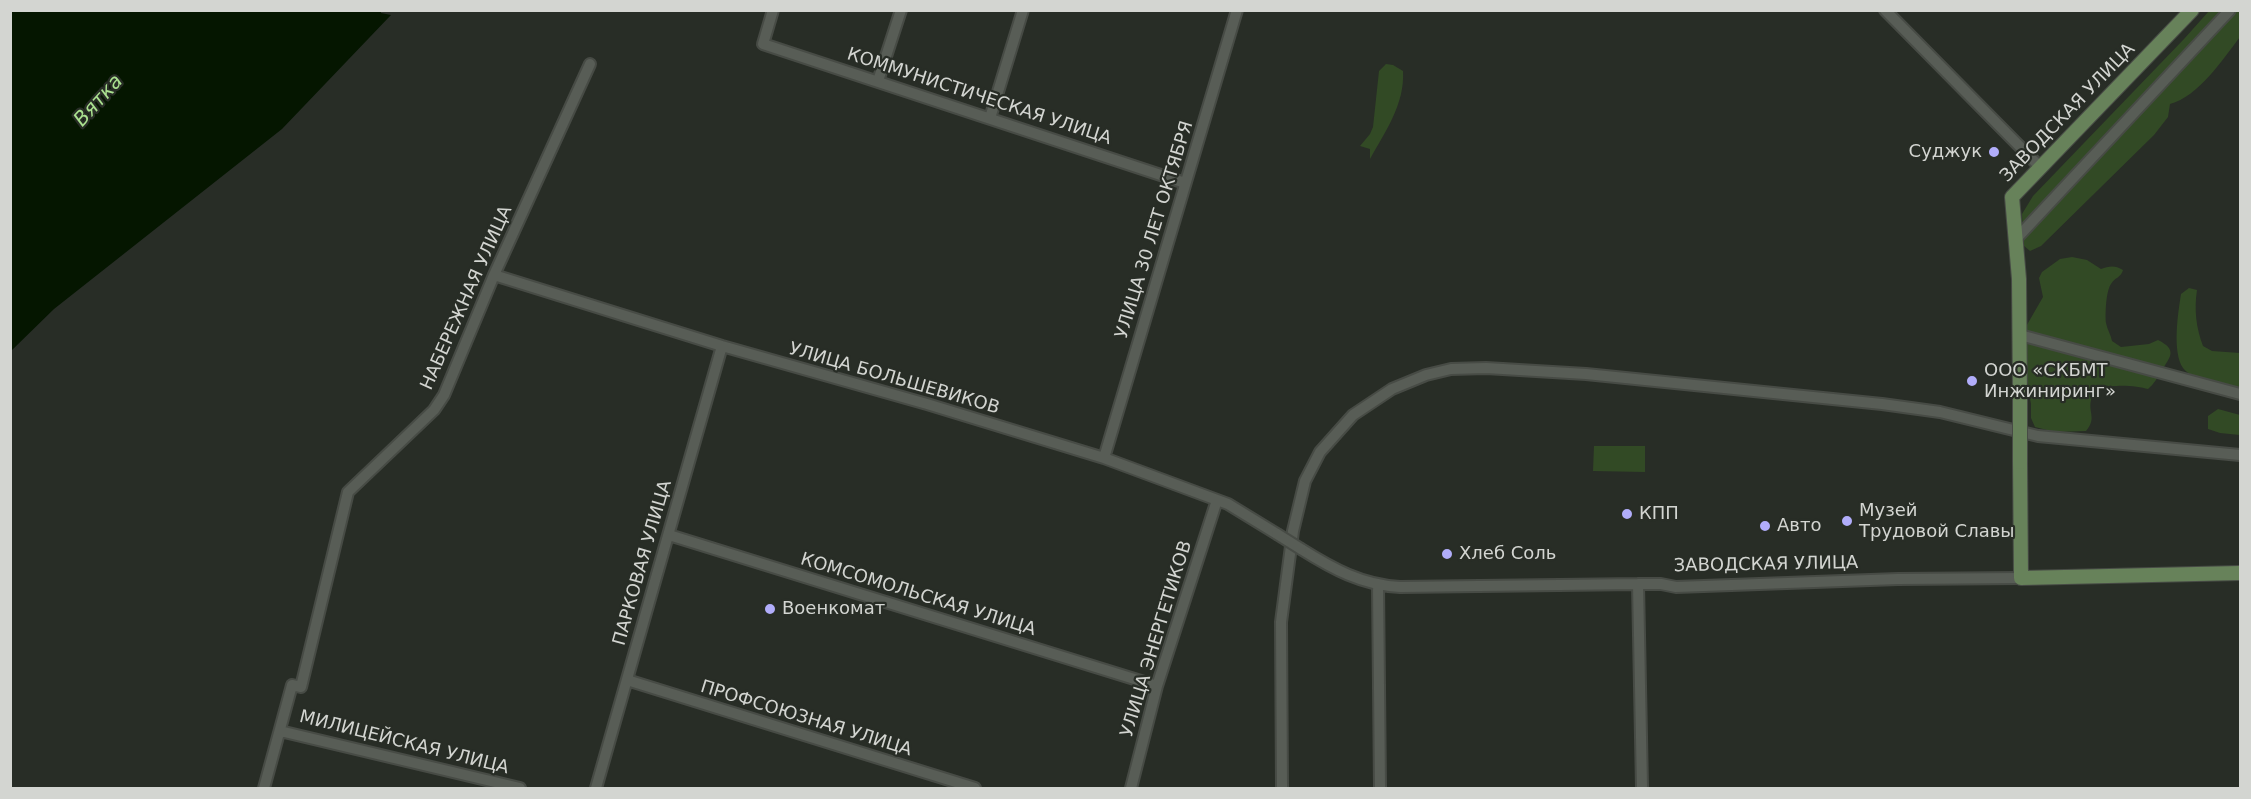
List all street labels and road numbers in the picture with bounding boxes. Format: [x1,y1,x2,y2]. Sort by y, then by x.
street label: ЗАВОДСКАЯ УЛИЦА [1996,39,2140,187]
street label: КОММУНИСТИЧЕСКАЯ УЛИЦА [844,44,1114,150]
street label: УЛИЦА 30 ЛЕТ ОКТЯБРЯ [1112,119,1198,341]
street label: НАБЕРЕЖНАЯ УЛИЦА [417,202,517,394]
street label: УЛИЦА БОЛЬШЕВИКОВ [786,339,1002,419]
street label: ПАРКОВАЯ УЛИЦА [609,478,677,648]
street label: УЛИЦА ЭНЕРГЕТИКОВ [1117,538,1197,740]
street label: КОМСОМОЛЬСКАЯ УЛИЦА [798,549,1038,641]
street label: ЗАВОДСКАЯ УЛИЦА [1674,553,1858,577]
street label: ПРОФСОЮЗНАЯ УЛИЦА [698,676,914,762]
street label: МИЛИЦЕЙСКАЯ УЛИЦА [297,707,511,779]

